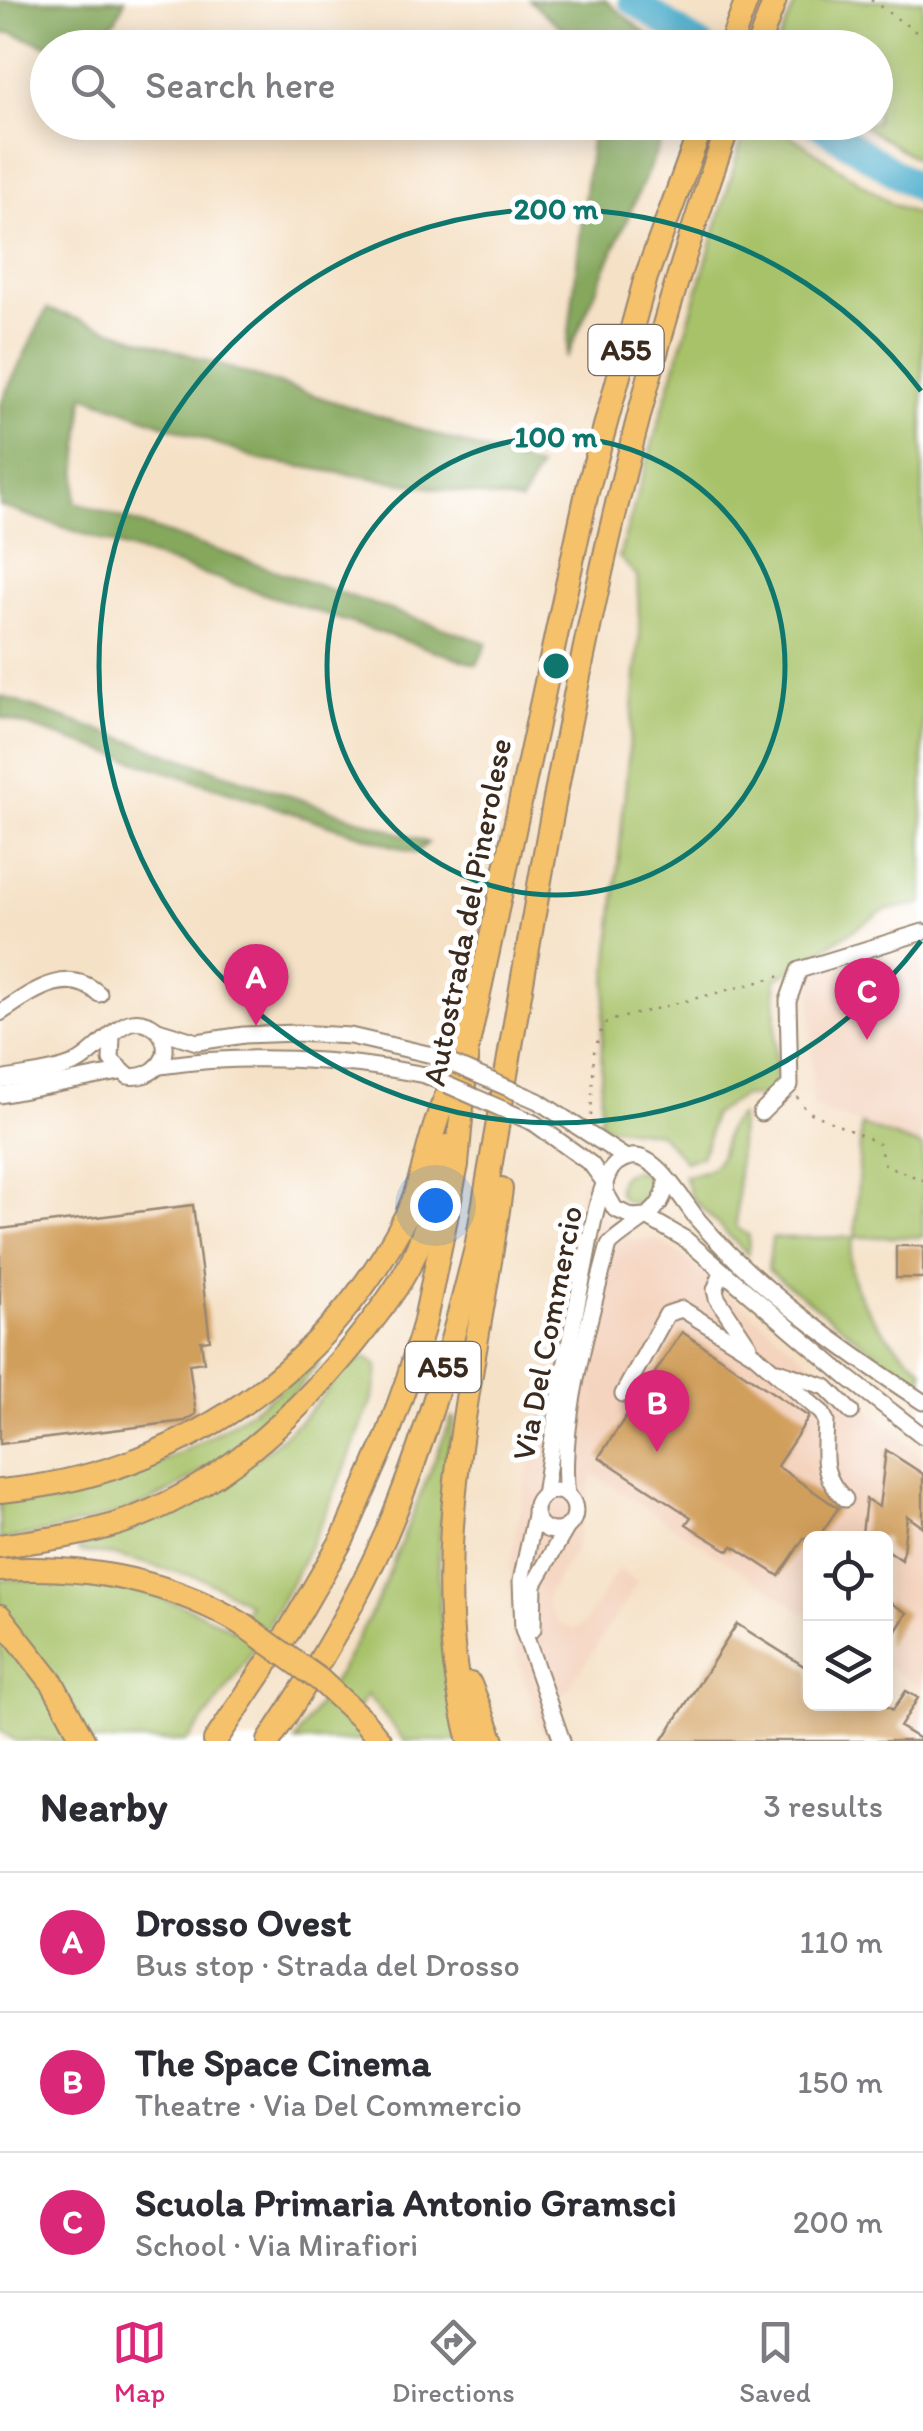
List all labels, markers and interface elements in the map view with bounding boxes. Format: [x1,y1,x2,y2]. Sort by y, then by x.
search box [30,30,893,140]
icon: search [65,58,120,113]
text: Search here [145,62,336,108]
text: 200 m [514,190,599,227]
road number: A55 [588,325,664,375]
text: 100 m [515,418,598,455]
centre of rings [538,648,574,684]
street label: Autostrada del Pinerolese [415,735,519,1089]
pin: A [224,944,288,1026]
pin: C [834,958,900,1040]
your location [410,1180,461,1231]
street label: Via Del Commercio [504,1202,590,1464]
road number: A55 [406,1342,480,1392]
pin: B [624,1370,690,1452]
map controls [803,1531,893,1711]
button: locate [803,1531,893,1621]
button: layers [803,1621,893,1711]
text: Nearby [40,1781,167,1832]
text: 3 results [763,1787,883,1825]
text: Drosso Ovest [135,1900,351,1946]
text: A [62,1923,83,1961]
text: 110 m [799,1923,883,1961]
text: Bus stop · Strada del Drosso [135,1946,520,1984]
text: The Space Cinema [135,2040,431,2086]
text: B [62,2063,83,2101]
text: 150 m [798,2063,883,2101]
text: Theatre · Via Del Commercio [135,2086,522,2124]
text: Scuola Primaria Antonio Gramsci [135,2180,677,2226]
text: C [62,2203,83,2241]
text: 200 m [793,2203,883,2241]
text: School · Via Mirafiori [135,2226,418,2264]
tab: Map [112,2315,167,2409]
tab: Directions [392,2315,515,2409]
tab: Saved [739,2315,811,2409]

